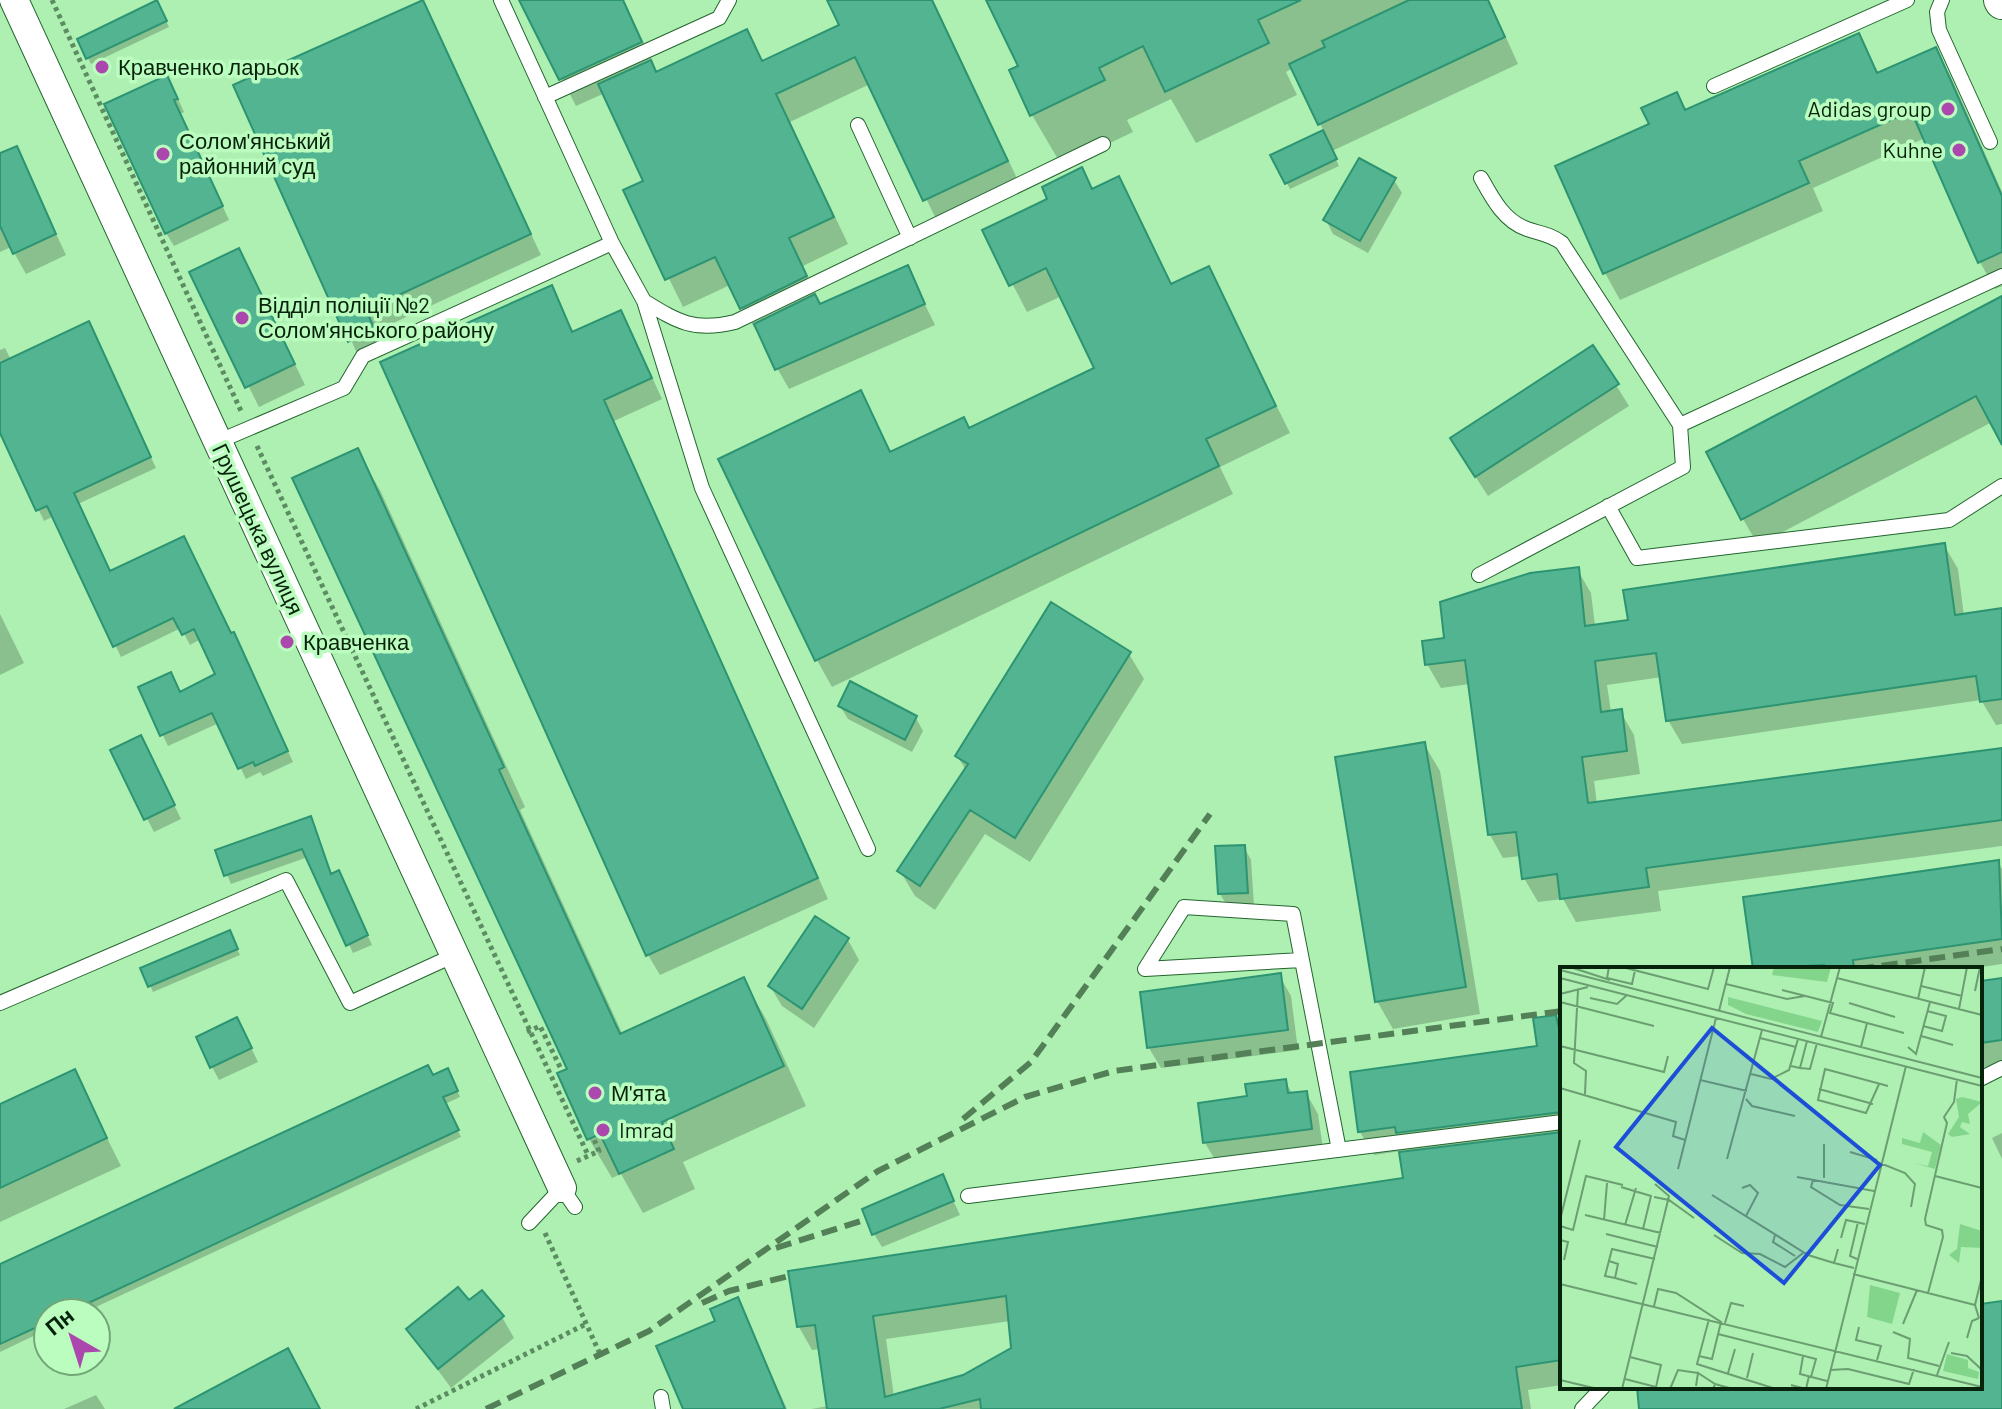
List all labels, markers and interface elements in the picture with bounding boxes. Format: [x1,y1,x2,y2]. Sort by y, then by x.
place label: Кравченко ларьок [118,53,299,80]
marker: Кравченко ларьок [93,58,111,76]
place label: Adidas group [1807,95,1932,121]
marker: Adidas group [1939,100,1957,118]
place label: Солом'янський районний суд [179,127,331,179]
place label: Kuhne [1882,136,1943,162]
marker: Kuhne [1950,141,1968,159]
marker: Солом'янський районний суд [154,145,172,163]
place label: Відділ поліції №2 Солом'янського району [258,291,494,343]
marker: Відділ поліції №2 Солом'янського району [233,309,251,327]
street label: Грушецька вулиця [207,439,310,619]
place label: Кравченка [303,628,410,655]
marker: Кравченка [278,633,296,651]
inset map [1560,967,1982,1389]
place label: М'ята [611,1079,667,1105]
marker: М'ята [586,1084,604,1102]
place label: Imrad [619,1116,674,1142]
marker: Imrad [594,1121,612,1139]
north arrow [32,1297,112,1377]
text: Пн [39,1301,78,1340]

